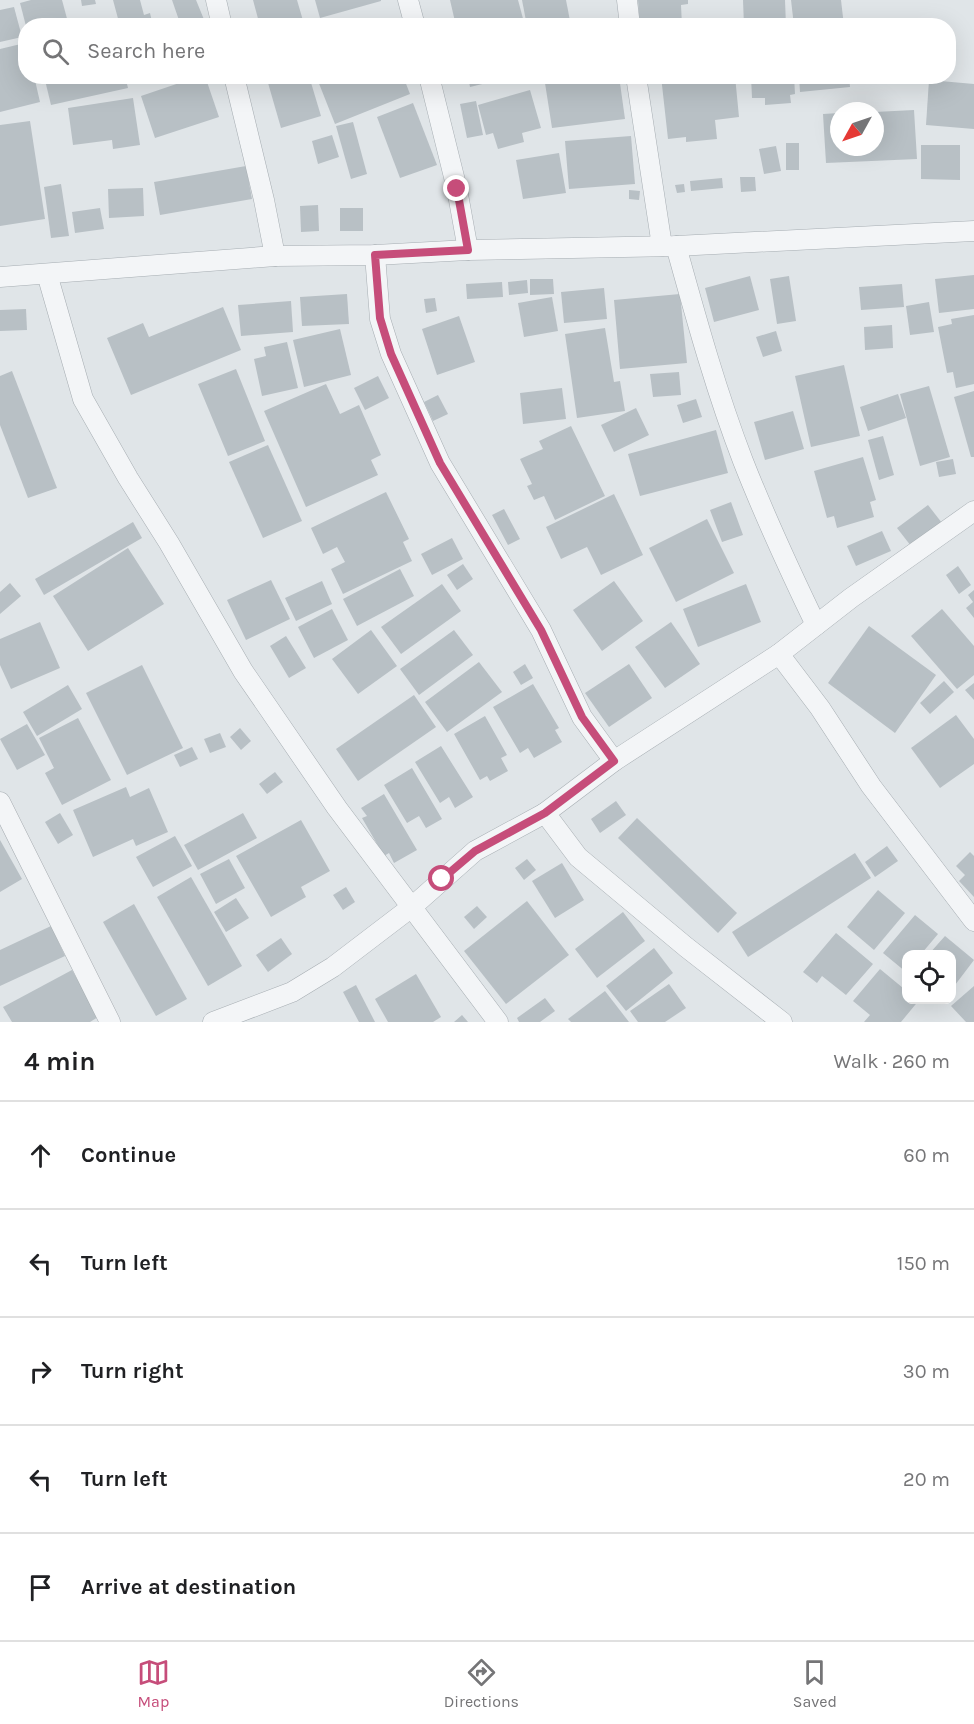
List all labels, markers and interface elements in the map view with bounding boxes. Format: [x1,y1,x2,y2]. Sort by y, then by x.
search box [18,18,956,84]
icon: search [39,35,72,68]
text: Search here [87,38,205,64]
north arrow [830,102,884,156]
route end [443,175,469,201]
route start [428,865,454,891]
map controls [902,950,956,1004]
button: locate [902,950,956,1004]
text: 4 min [24,1046,95,1077]
text: Walk · 260 m [833,1050,950,1073]
icon: ahead [24,1139,57,1172]
text: Continue [81,1142,176,1168]
text: 60 m [903,1144,950,1167]
icon: left [24,1247,57,1280]
text: Turn left [81,1250,168,1276]
text: 150 m [897,1252,950,1275]
icon: right [24,1355,57,1388]
text: Turn right [81,1358,184,1384]
text: 30 m [903,1360,950,1383]
icon: left [24,1463,57,1496]
text: Turn left [81,1466,168,1492]
text: 20 m [903,1468,950,1491]
icon: arrive [24,1571,57,1604]
text: Arrive at destination [81,1574,296,1600]
tab: Map [137,1656,170,1711]
tab: Directions [444,1656,519,1711]
tab: Saved [793,1656,837,1711]

